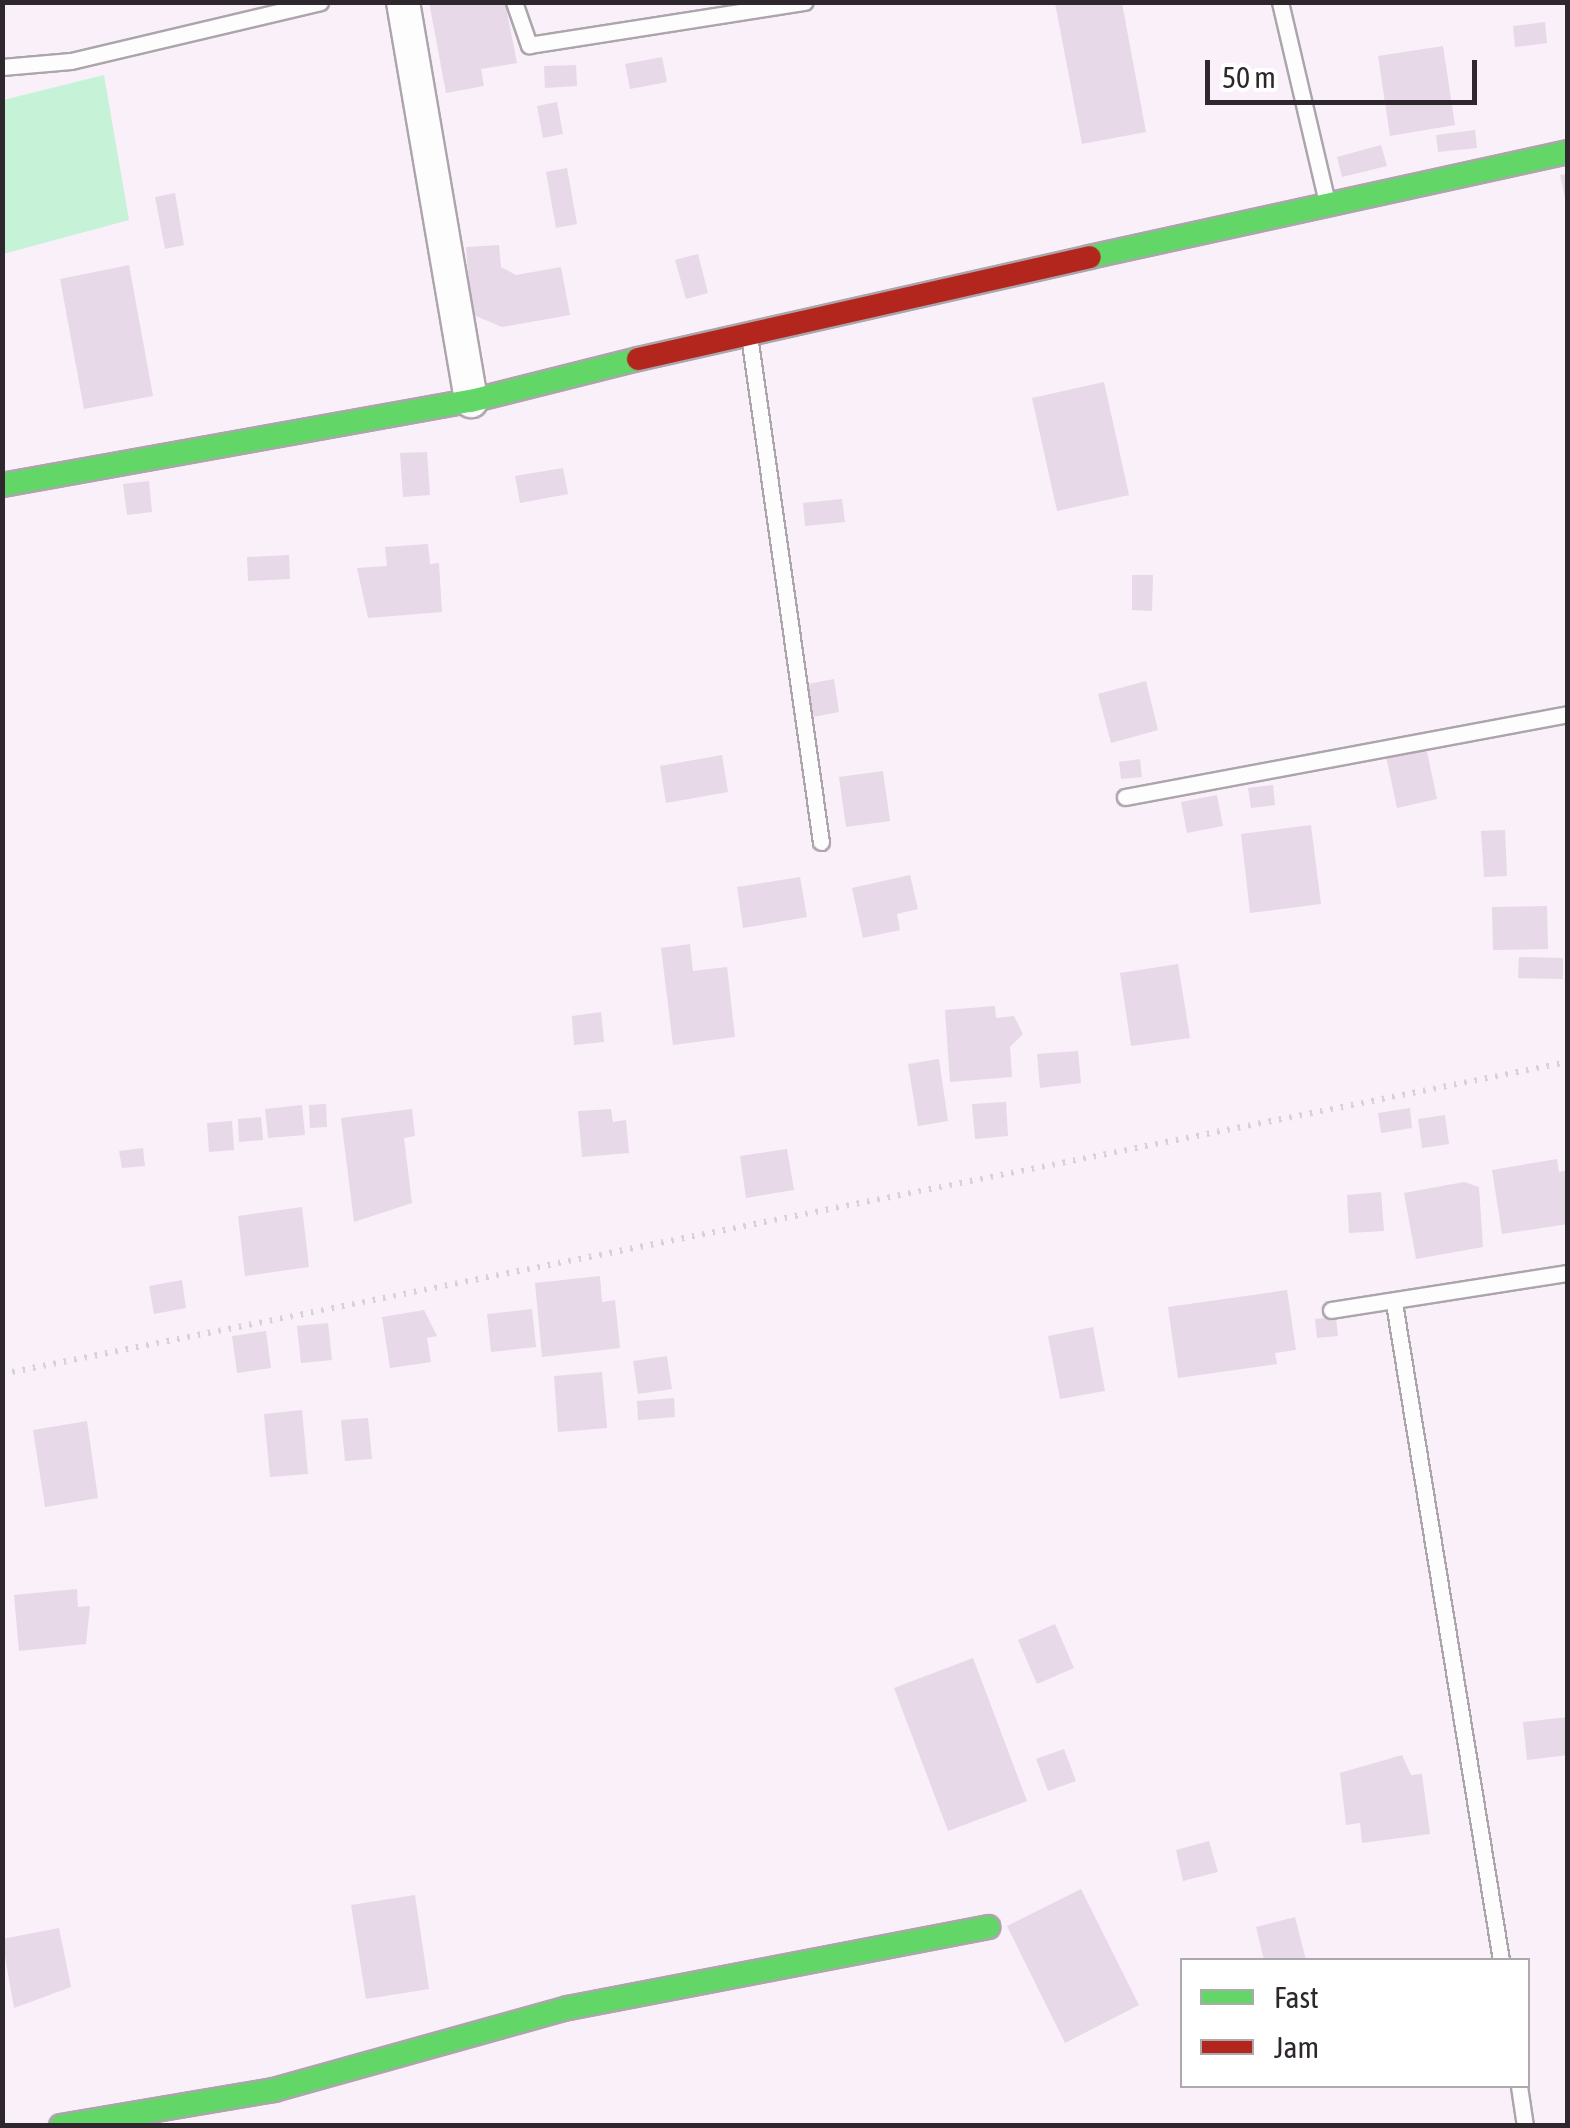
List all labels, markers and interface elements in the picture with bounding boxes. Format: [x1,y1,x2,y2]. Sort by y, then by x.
scale bar [1210,40,1482,102]
text: 50 m [1222,60,1276,94]
legend [1180,1958,1530,2088]
text: Fast [1274,1980,1319,2014]
text: Jam [1274,2030,1319,2064]

